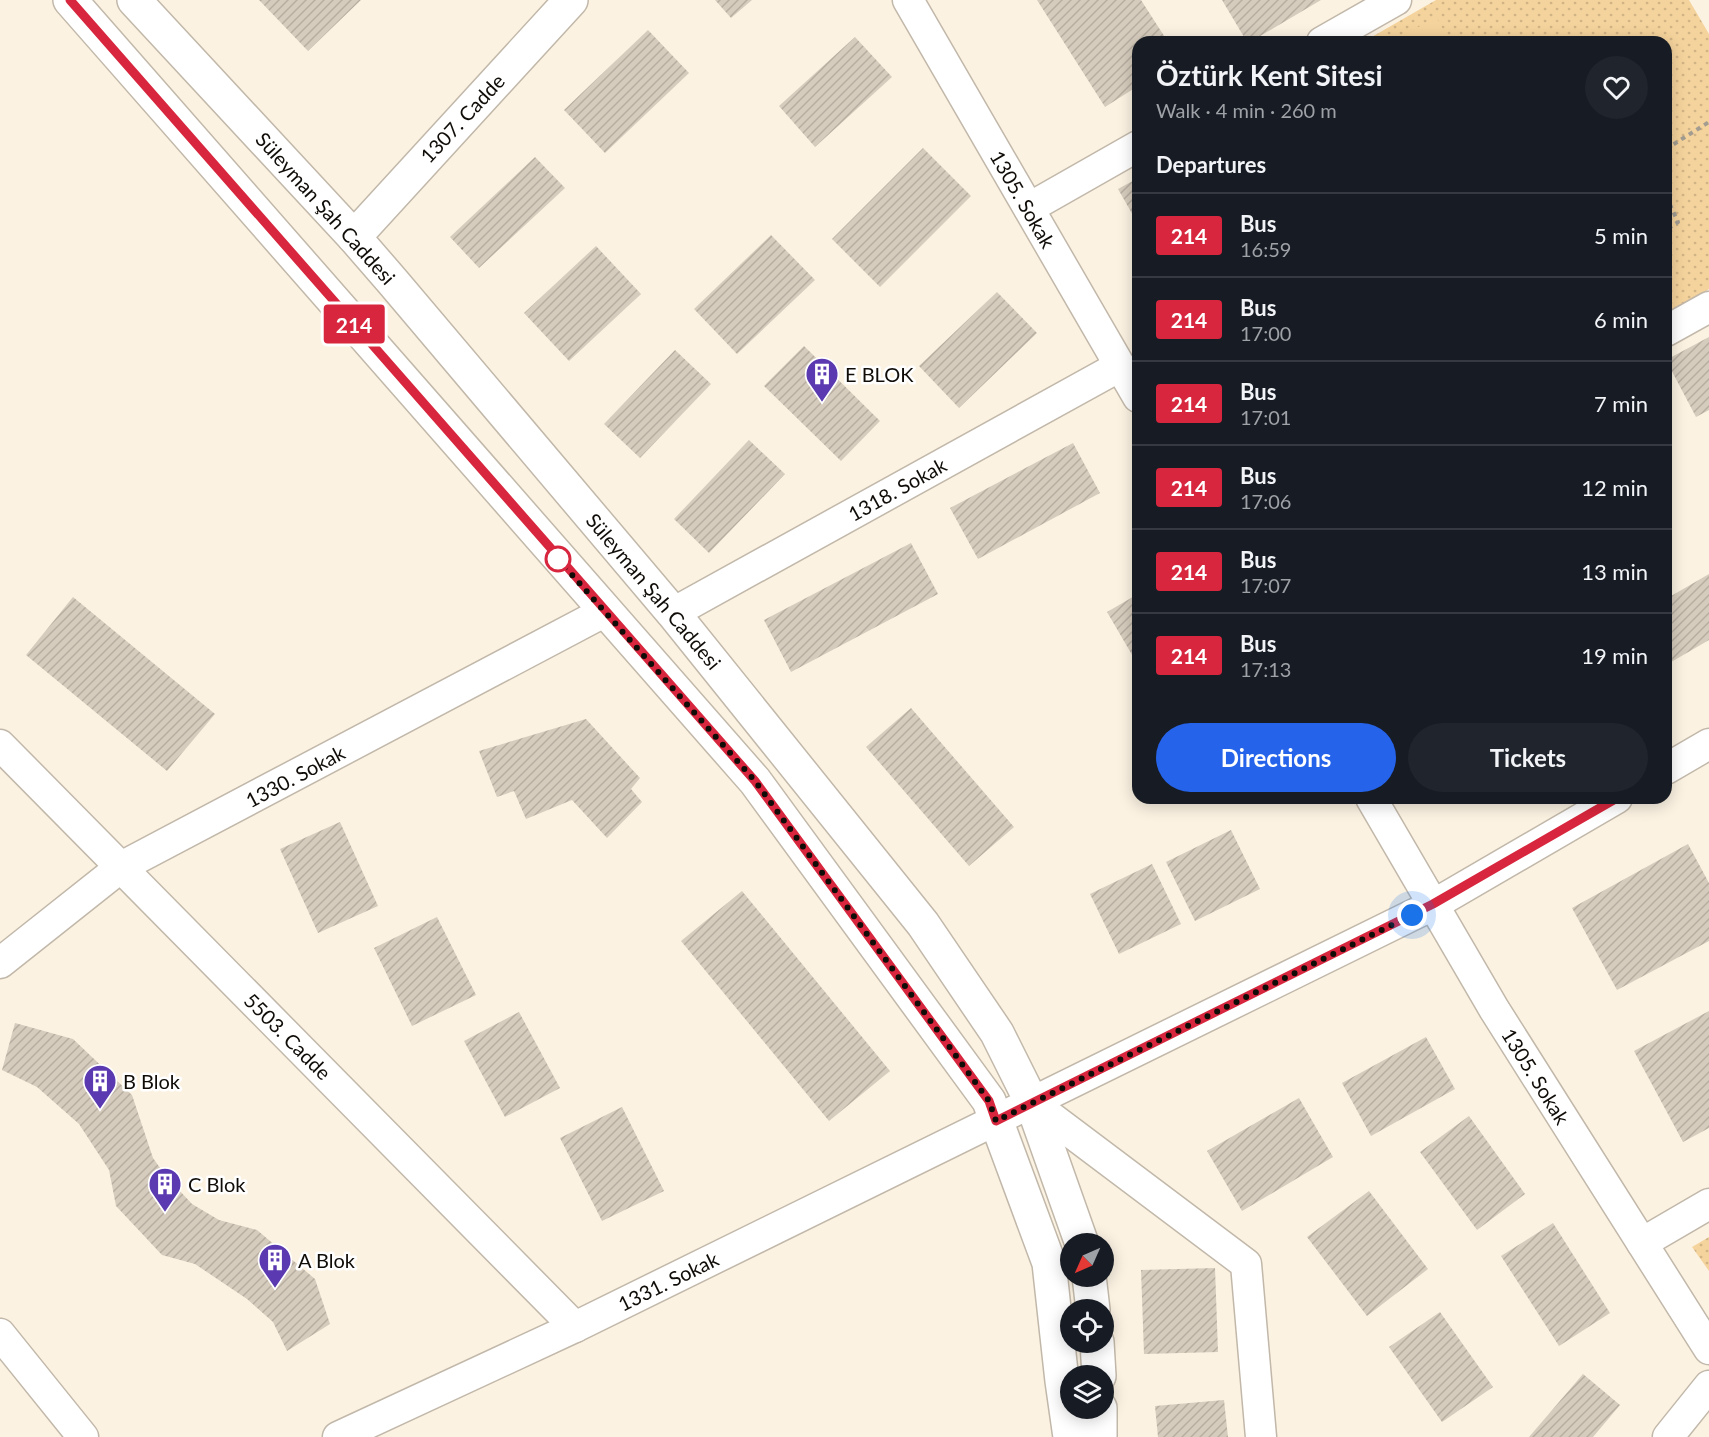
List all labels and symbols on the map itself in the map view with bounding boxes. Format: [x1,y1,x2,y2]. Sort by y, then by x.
street label: 1307. Cadde [415,69,509,167]
street label: Süleyman Şah Caddesi [251,127,401,289]
street label: 1305. Sokak [985,146,1061,253]
line badge: 214 [320,304,388,344]
building icon: E BLOK [804,356,840,403]
place label: E BLOK [845,362,914,386]
street label: 1318. Sokak [844,452,951,526]
street label: Süleyman Şah Caddesi [582,508,726,674]
unlabelled marker [545,546,571,572]
street label: 1330. Sokak [241,740,349,812]
your location [1397,900,1427,930]
street label: 5503. Cadde [240,988,336,1084]
street label: 1305. Sokak [1497,1024,1575,1129]
building icon: B Blok [82,1063,118,1110]
place label: B Blok [123,1069,181,1093]
building icon: C Blok [147,1166,183,1213]
place label: C Blok [188,1172,246,1196]
north arrow [1060,1233,1114,1287]
building icon: A Blok [257,1242,293,1289]
street label: 1331. Sokak [614,1246,723,1316]
place label: A Blok [298,1248,356,1272]

